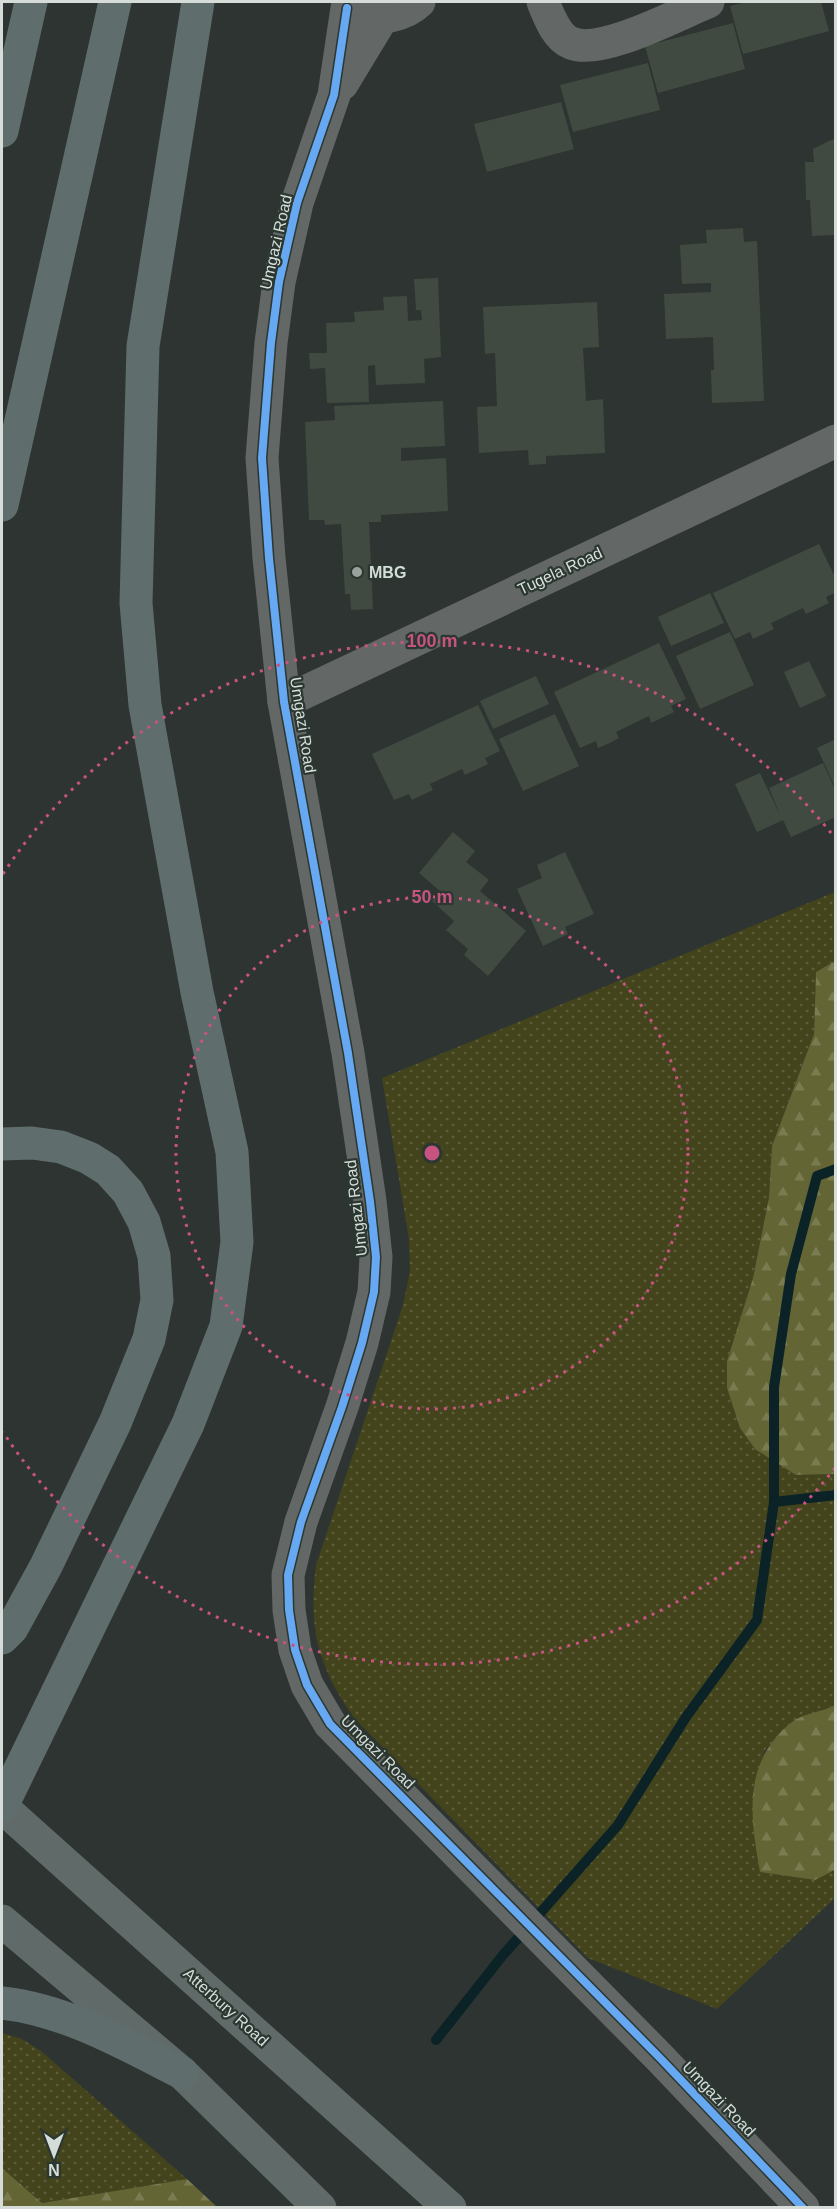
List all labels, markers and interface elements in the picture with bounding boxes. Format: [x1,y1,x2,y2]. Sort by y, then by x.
street label: Umgazi Road [257,193,295,291]
street label: Tugela Road [515,544,605,598]
place label: MBG [369,564,406,581]
marker: MBG [350,565,364,579]
text: 100 m [406,631,458,651]
street label: Umgazi Road [287,676,319,774]
text: 50 m [411,887,453,907]
centre of rings [422,1143,442,1163]
street label: Umgazi Road [342,1159,370,1257]
street label: Umgazi Road [338,1712,418,1792]
street label: Atterbury Road [180,1965,272,2049]
street label: Umgazi Road [679,2058,759,2140]
north arrow [24,2125,84,2185]
text: N [48,2161,60,2178]

